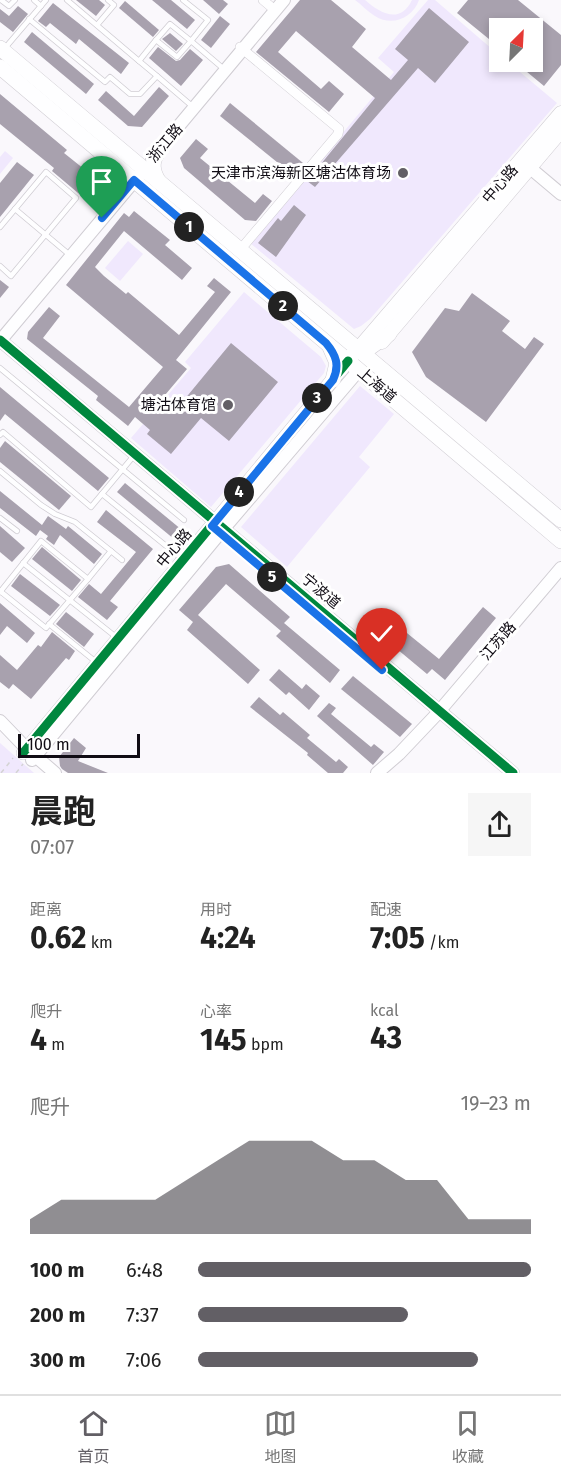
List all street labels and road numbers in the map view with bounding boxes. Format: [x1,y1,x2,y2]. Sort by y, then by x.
street label: 浙江路 [144,120,186,166]
street label: 中心路 [478,161,522,207]
street label: 上海道 [354,364,400,406]
street label: 中心路 [153,525,195,571]
street label: 宁波道 [298,570,344,612]
street label: 江苏路 [476,618,520,664]

